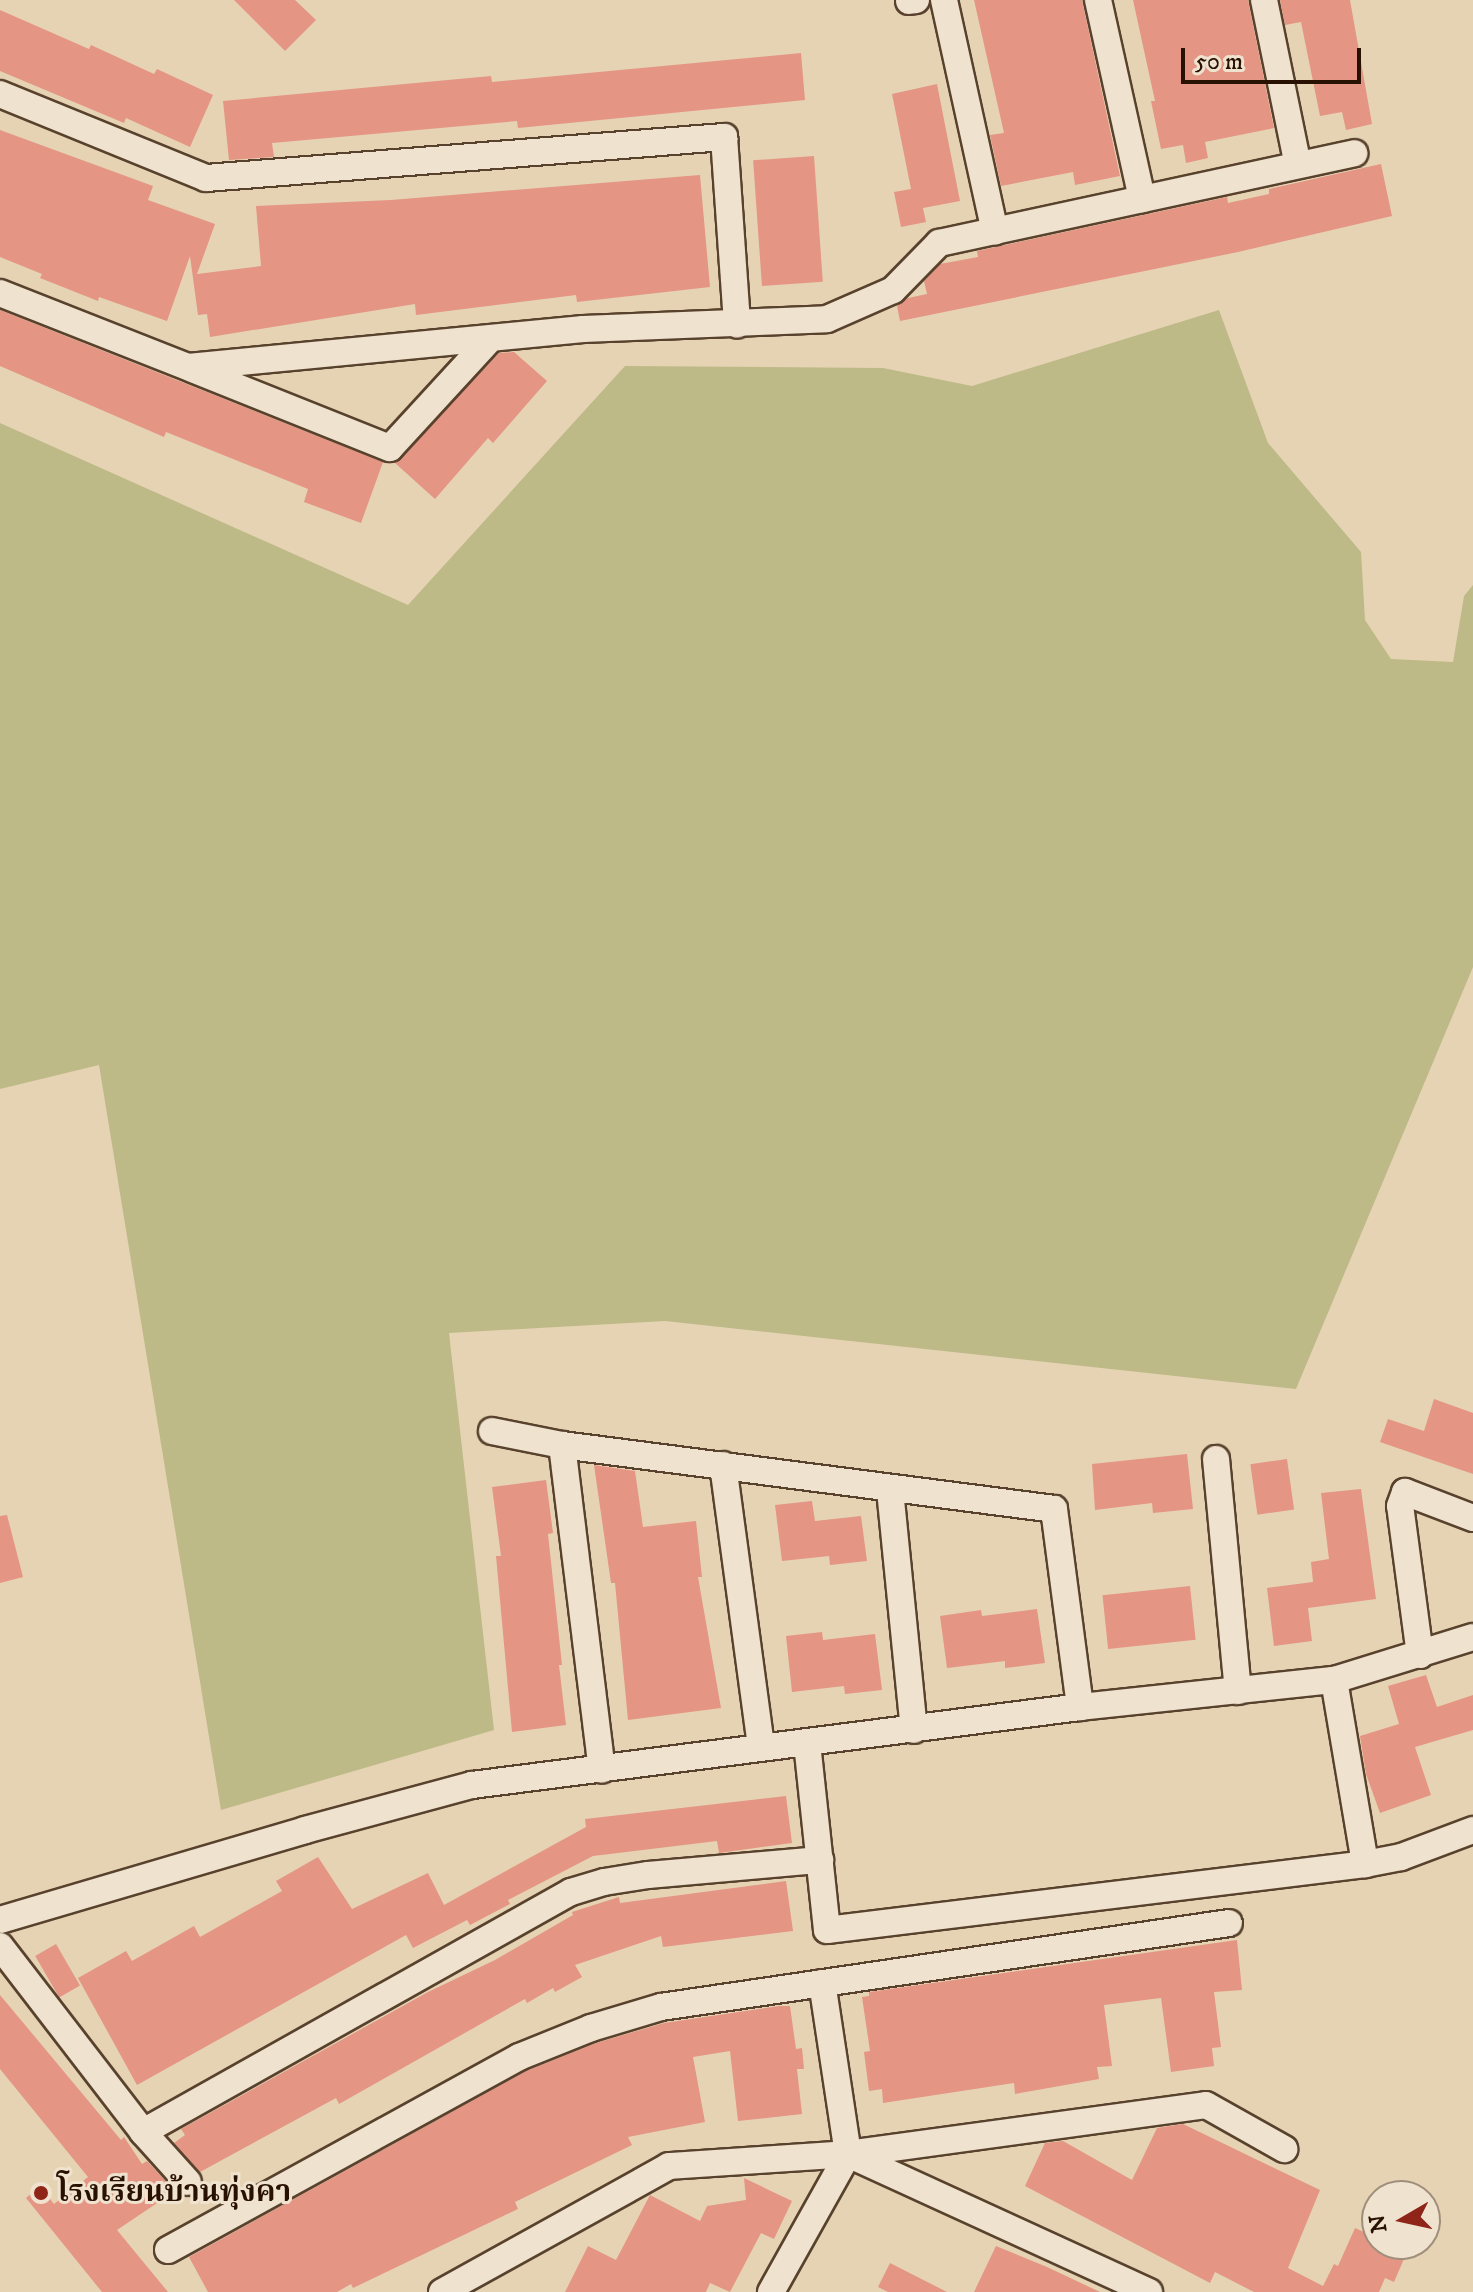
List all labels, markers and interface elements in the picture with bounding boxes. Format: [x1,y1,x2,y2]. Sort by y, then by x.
scale bar [1185,32,1365,82]
text: 50 m [1195,47,1243,77]
place label: โรงเรียนบ้านทุ่งคา [57,2175,291,2211]
north arrow [1361,2180,1441,2260]
marker: โรงเรียนบ้านทุ่งคา [32,2184,50,2202]
text: N [1364,2212,1394,2235]

